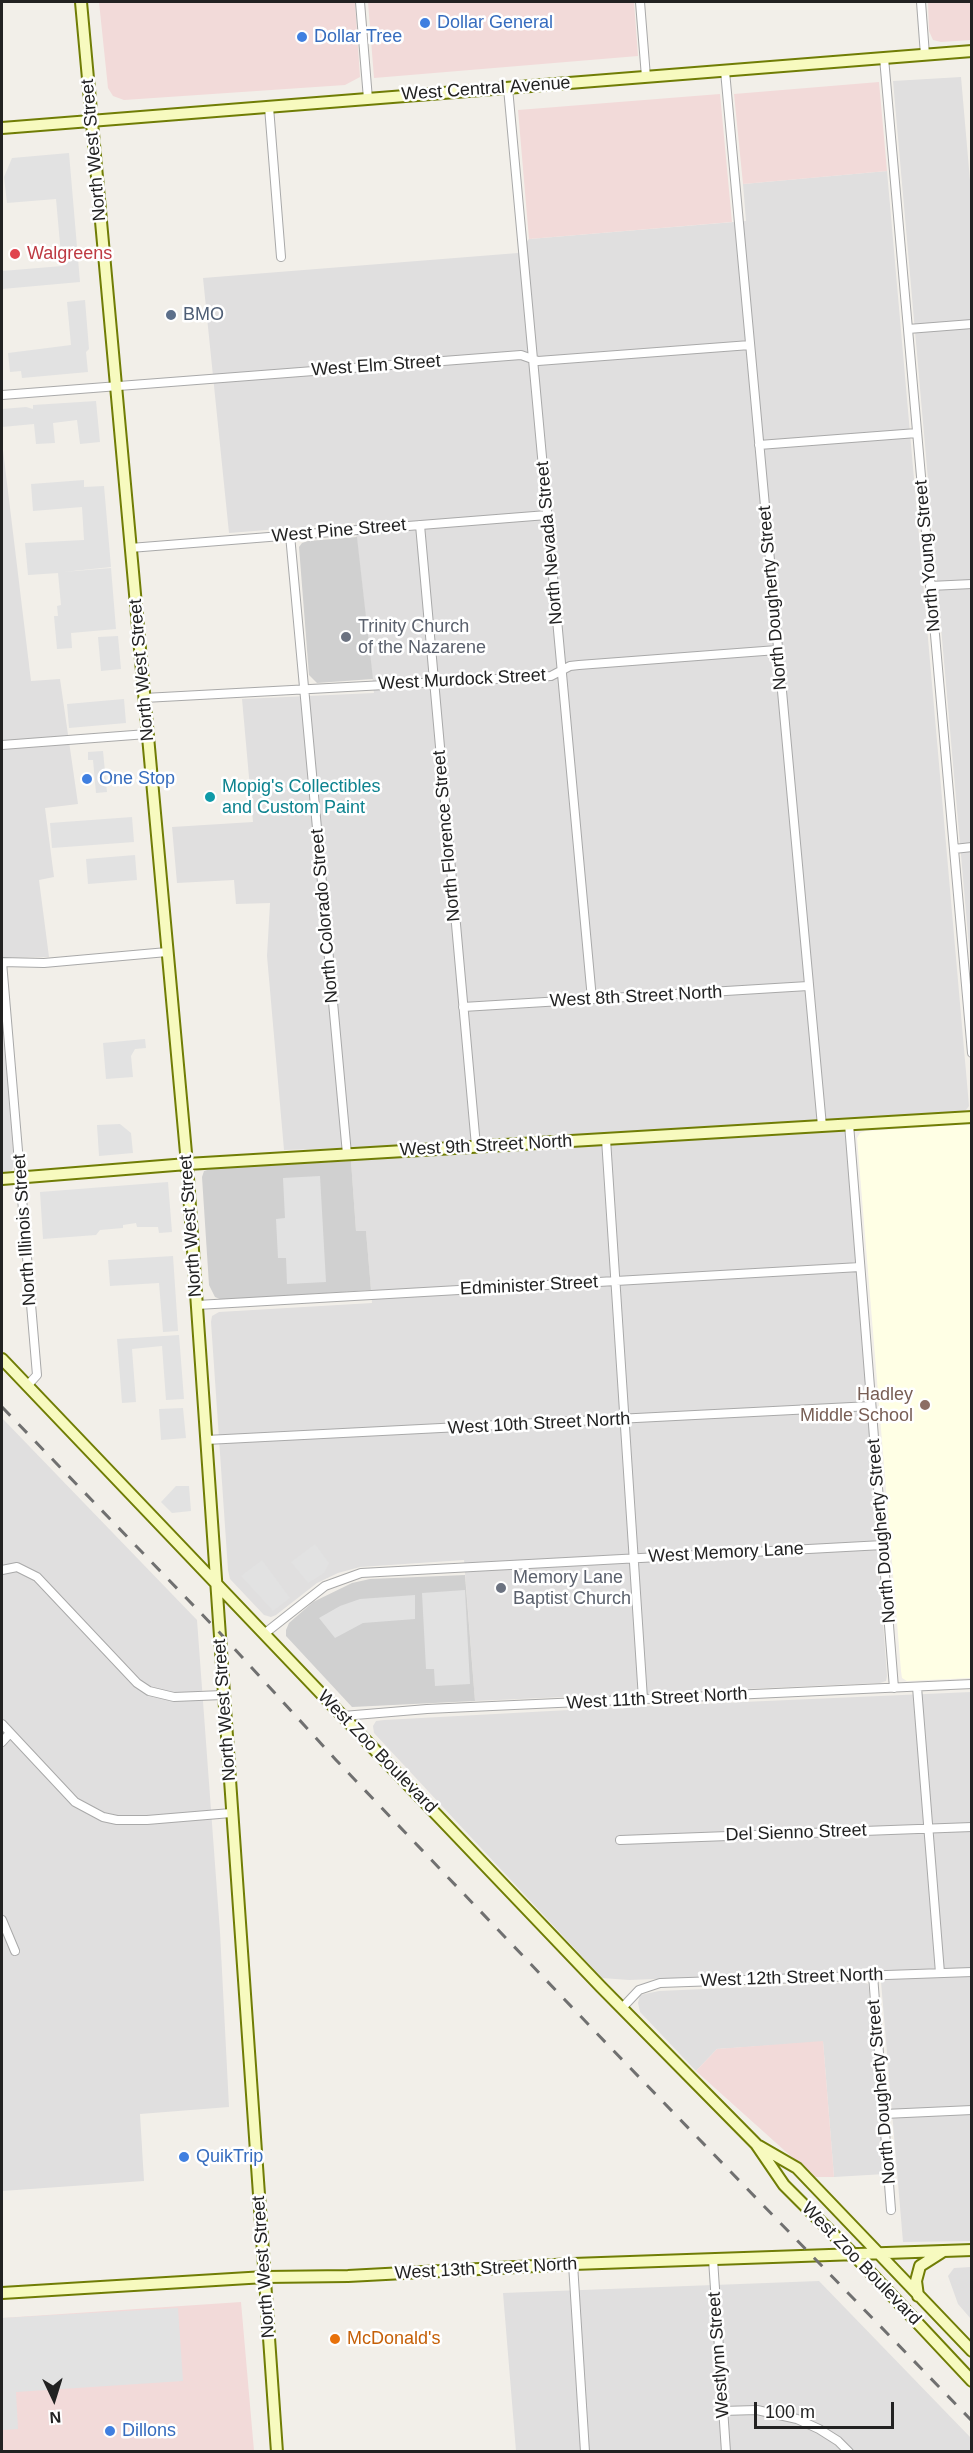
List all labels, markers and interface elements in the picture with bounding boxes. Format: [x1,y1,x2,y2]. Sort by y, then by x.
place label: Dollar General [437,12,553,34]
marker: Dollar General [418,16,432,30]
place label: Dollar Tree [314,26,402,48]
marker: Dollar Tree [295,30,309,44]
street label: West Central Avenue [401,72,571,106]
street label: North West Street [77,78,111,222]
place label: Walgreens [27,243,112,265]
marker: Walgreens [8,247,22,261]
place label: BMO [183,304,224,326]
marker: BMO [164,308,178,322]
street label: West Elm Street [311,351,441,381]
street label: North Nevada Street [532,460,568,626]
street label: North Young Street [911,479,945,633]
street label: North Dougherty Street [754,505,792,691]
street label: West Pine Street [271,514,407,548]
street label: North West Street [125,598,159,742]
place label: Trinity Church of the Nazarene [358,616,486,658]
marker: Trinity Church of the Nazarene [339,630,353,644]
street label: West Murdock Street [378,665,546,695]
street label: North Florence Street [429,749,465,923]
place label: One Stop [99,768,175,790]
marker: One Stop [80,772,94,786]
place label: Mopig's Collectibles and Custom Paint [222,776,381,818]
marker: Mopig's Collectibles and Custom Paint [203,790,217,804]
street label: North Colorado Street [307,828,343,1004]
street label: West 8th Street North [549,982,723,1012]
street label: West 9th Street North [399,1131,573,1161]
street label: North Illinois Street [9,1153,41,1307]
street label: North West Street [175,1154,207,1298]
street label: Edminister Street [460,1272,598,1300]
place label: Hadley Middle School [800,1384,913,1426]
marker: Hadley Middle School [918,1398,932,1412]
street label: West 10th Street North [447,1408,631,1440]
street label: North Dougherty Street [863,1438,901,1624]
street label: West Memory Lane [648,1538,804,1568]
place label: Memory Lane Baptist Church [513,1567,631,1610]
marker: Memory Lane Baptist Church [494,1581,508,1595]
street label: North West Street [209,1638,241,1782]
street label: West 11th Street North [566,1683,748,1715]
street label: West Zoo Boulevard [313,1686,441,1818]
street label: Del Sienno Street [725,1820,867,1846]
street label: West 12th Street North [700,1964,884,1992]
street label: North Dougherty Street [863,1999,901,2185]
place label: QuikTrip [196,2146,263,2168]
marker: QuikTrip [177,2150,191,2164]
street label: North West Street [248,2195,280,2339]
street label: West Zoo Boulevard [797,2198,925,2330]
street label: West 13th Street North [394,2253,578,2285]
street label: Westlynn Street [704,2291,734,2419]
place label: McDonald's [347,2328,440,2350]
marker: McDonald's [328,2332,342,2346]
north arrow [24,2369,84,2429]
scale bar [757,2390,896,2428]
text: 100 m [765,2402,815,2422]
text: N [49,2409,62,2426]
place label: Dillons [122,2420,176,2442]
marker: Dillons [103,2424,117,2438]

